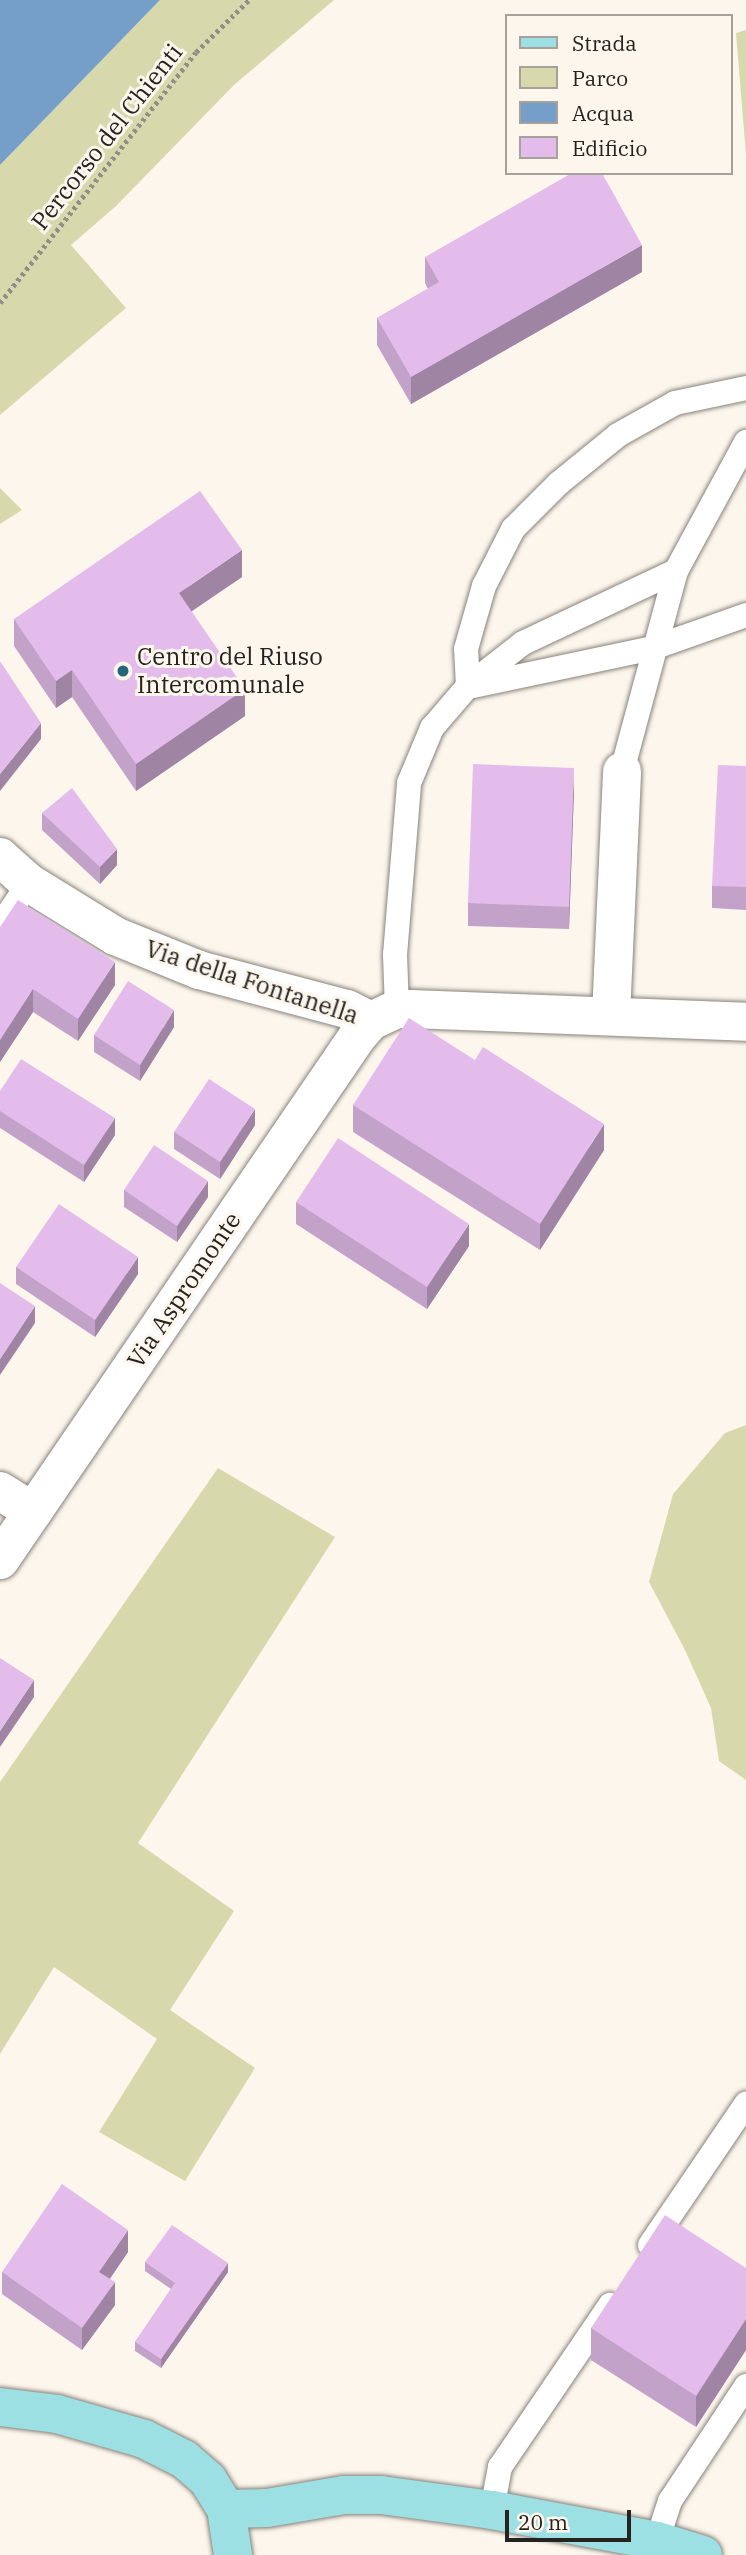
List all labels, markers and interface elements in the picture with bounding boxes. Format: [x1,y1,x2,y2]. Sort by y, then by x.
legend [504,14,732,175]
text: Strada [572,29,637,57]
street label: Percorso del Chienti [26,38,188,236]
text: Parco [572,64,628,92]
text: Acqua [572,99,634,127]
text: Edificio [572,134,647,162]
place label: Centro del Riuso Intercomunale [137,643,323,699]
marker: Centro del Riuso Intercomunale [115,663,131,679]
street label: Via della Fontanella [142,934,362,1030]
street label: Via Aspromonte [121,1207,247,1373]
scale bar [508,2496,634,2540]
text: 20 m [518,2508,568,2536]

